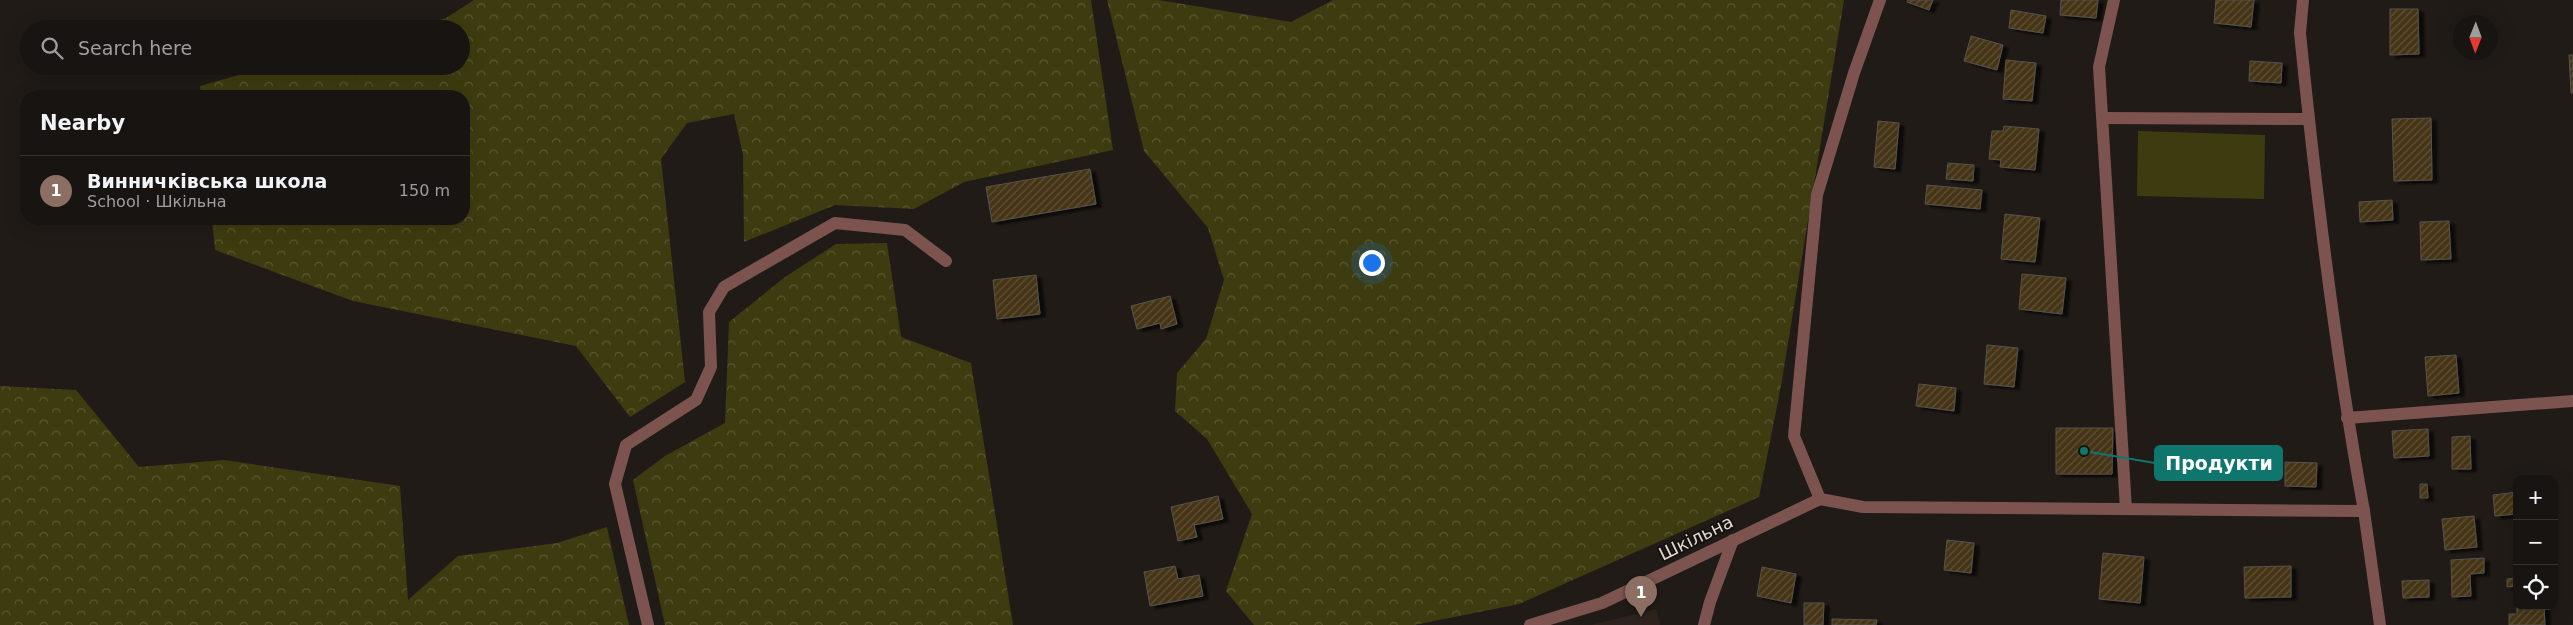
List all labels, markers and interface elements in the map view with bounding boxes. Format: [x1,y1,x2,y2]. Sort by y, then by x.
north arrow [2453,15,2498,60]
search box [20,20,470,75]
icon: search [38,34,66,62]
text: Search here [78,37,192,59]
text: Nearby [40,111,125,135]
text: Винничківська школа [87,170,327,192]
text: 1 [50,181,62,200]
text: 150 m [399,181,450,200]
text: School · Шкільна [87,192,227,211]
your location [1359,250,1385,276]
callout: Продукти [2155,446,2282,480]
text: Продукти [2165,452,2273,474]
map controls [2513,475,2558,610]
button: + [2513,475,2558,520]
street label: Шкільна [1655,511,1736,565]
button: − [2513,520,2558,565]
button: locate [2513,565,2558,610]
pin: 1 [1625,576,1657,617]

